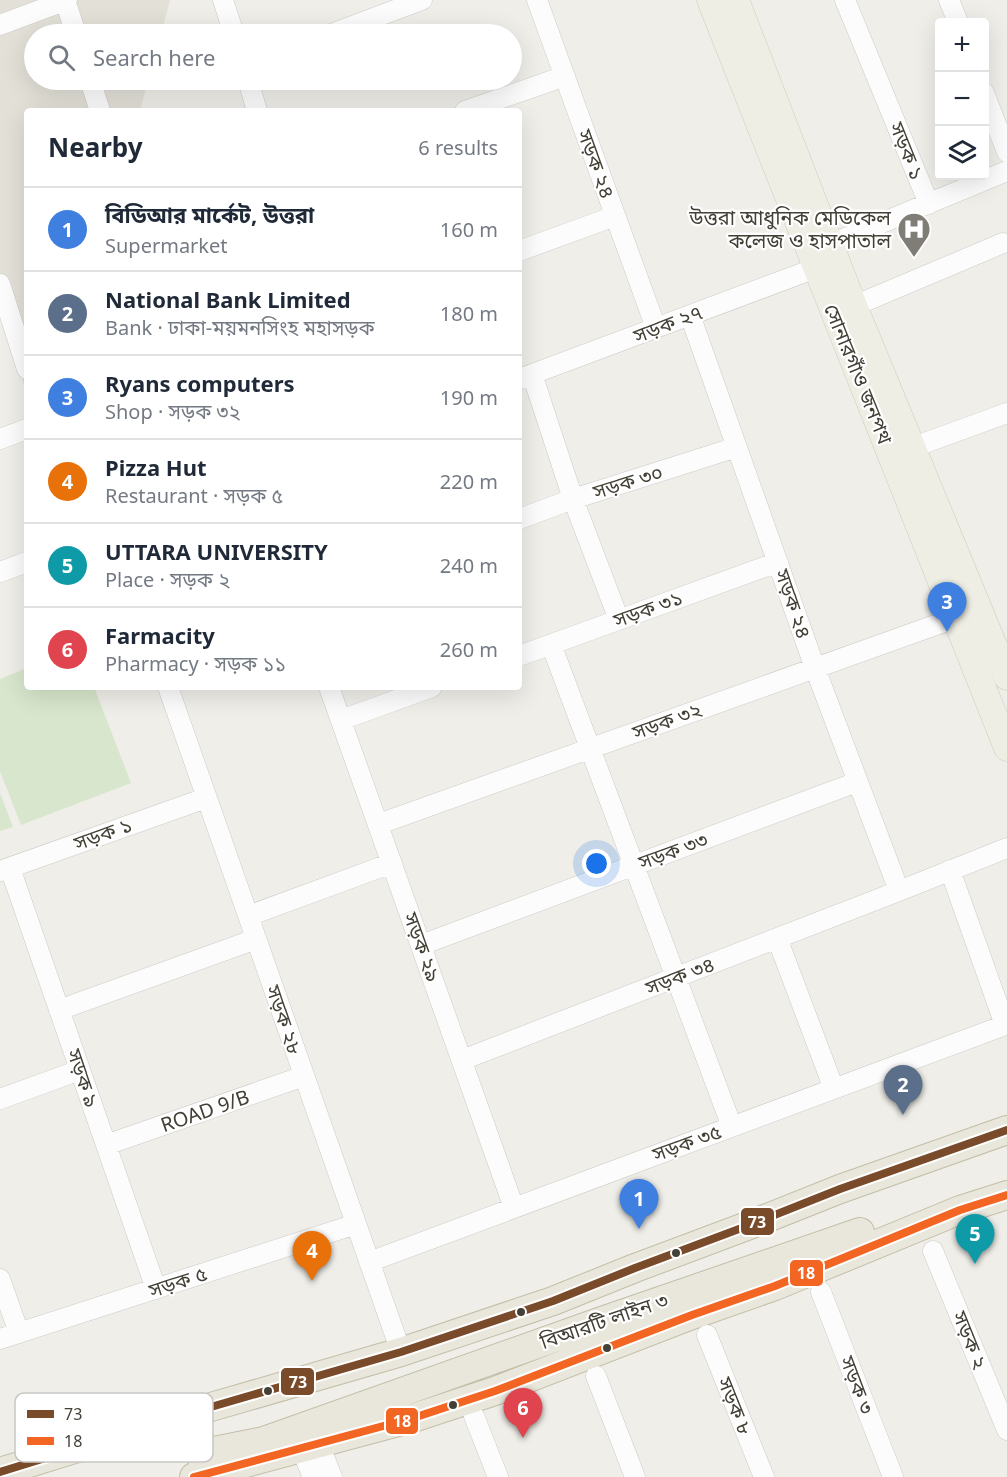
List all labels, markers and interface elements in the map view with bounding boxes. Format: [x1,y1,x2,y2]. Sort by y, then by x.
map controls [935,18,989,180]
button: + [935,18,989,72]
search box [24,24,522,90]
icon: search [45,41,78,74]
text: Search here [93,42,215,72]
button: − [935,72,989,126]
street label: সড়ক ১ [883,117,931,184]
street label: সড়ক ২৪ [571,125,621,202]
button: layers [935,126,989,180]
text: Nearby [48,129,143,165]
text: 6 results [418,134,498,161]
text: বিডিআর মার্কেট, উত্তরা [105,199,314,229]
place label: উত্তরা আধুনিক মেডিকেল কলেজ ও হাসপাতাল [688,204,891,254]
hospital icon: উত্তরা আধুনিক মেডিকেল কলেজ ও হাসপাতাল [896,211,932,258]
text: 1 [62,216,73,243]
text: 160 m [440,216,498,243]
text: Supermarket [105,232,228,259]
text: National Bank Limited [105,284,351,314]
street label: সড়ক ২৭ [629,298,706,349]
text: 2 [62,300,73,327]
text: 180 m [440,300,498,327]
street label: সোনারগাঁও জনপথ [818,300,899,449]
text: Bank · ঢাকা-ময়মনসিংহ মহাসড়ক [105,314,375,341]
text: Ryans computers [105,368,295,398]
text: 3 [62,384,73,411]
text: 190 m [440,384,498,411]
text: Shop · সড়ক ৩২ [105,398,240,425]
text: Pizza Hut [105,452,207,482]
street label: সড়ক ৩০ [589,458,666,505]
text: 4 [62,468,73,495]
text: 220 m [440,468,498,495]
text: Restaurant · সড়ক ৫ [105,482,283,509]
text: UTTARA UNIVERSITY [105,536,328,566]
text: 5 [62,552,73,579]
text: 240 m [440,552,498,579]
street label: সড়ক ২৪ [769,565,818,642]
text: Place · সড়ক ২ [105,566,230,593]
pin: 3 [928,582,966,632]
street label: সড়ক ৩১ [609,584,686,634]
text: Farmacity [105,620,215,650]
text: 6 [62,636,73,663]
text: 260 m [440,636,498,663]
text: Pharmacy · সড়ক ১১ [105,650,286,677]
street label: সড়ক ৩২ [628,696,705,746]
street label: সড়ক ১ [69,811,136,857]
street label: সড়ক ৩৩ [634,826,711,876]
your location [582,849,611,878]
street label: সড়ক ২৯ [397,908,447,985]
street label: সড়ক ৩৪ [641,950,718,1001]
street label: সড়ক ২৮ [260,981,309,1058]
street label: সড়ক ৯ [61,1044,106,1111]
pin: 2 [884,1066,922,1115]
street label: ROAD 9/B [157,1083,253,1138]
street label: সড়ক ৩৫ [648,1118,725,1168]
pin: 1 [620,1180,658,1229]
line badge: 73 [740,1207,775,1236]
text: 73 [748,1211,766,1233]
pin: 5 [956,1214,994,1264]
pin: 4 [292,1232,332,1281]
unlabelled marker [670,1247,682,1259]
street label: সড়ক ৫ [144,1259,210,1304]
line badge: 18 [789,1259,824,1287]
text: 18 [797,1262,815,1284]
street label: বিআরটি লাইন ৩ [535,1286,671,1355]
unlabelled marker [515,1306,527,1318]
street label: সড়ক ২ [946,1306,994,1373]
unlabelled marker [601,1342,613,1354]
street label: সড়ক ৩ [834,1351,881,1418]
line badge: 73 [280,1367,315,1396]
text: 73 [289,1371,307,1393]
street label: সড়ক ৮ [711,1372,759,1439]
unlabelled marker [262,1385,274,1397]
pin: 6 [504,1388,542,1438]
legend [15,1393,213,1462]
unlabelled marker [447,1399,459,1411]
text: 73 [64,1403,82,1425]
line badge: 18 [385,1407,419,1435]
text: 18 [393,1410,411,1432]
text: 18 [64,1430,82,1452]

